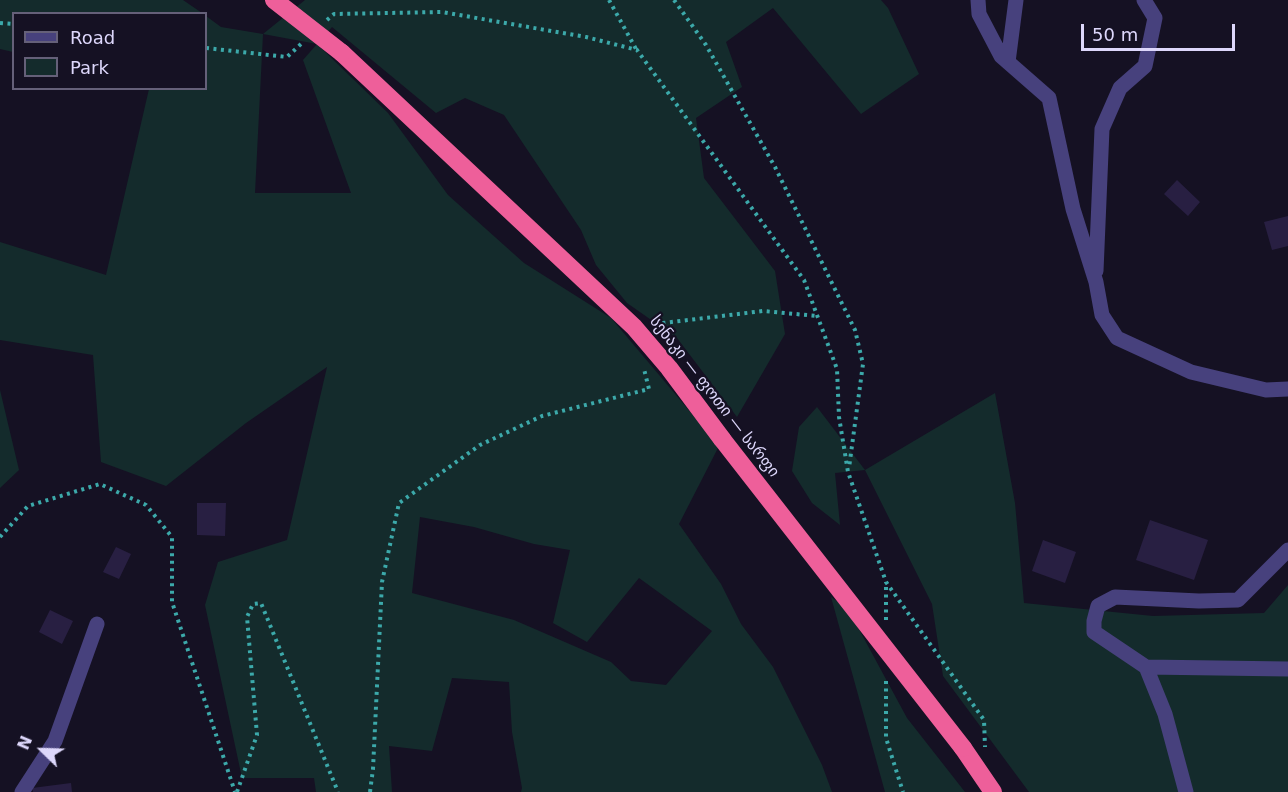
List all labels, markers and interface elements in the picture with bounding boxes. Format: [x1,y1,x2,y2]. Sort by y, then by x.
legend [12,12,207,90]
scale bar [1084,12,1238,50]
text: 50 m [1092,24,1138,45]
text: Road [70,27,115,48]
text: Park [70,57,109,78]
street label: სენაკი — ფოთი — სარფი [645,313,783,481]
north arrow [12,720,72,780]
text: N [14,733,36,753]

